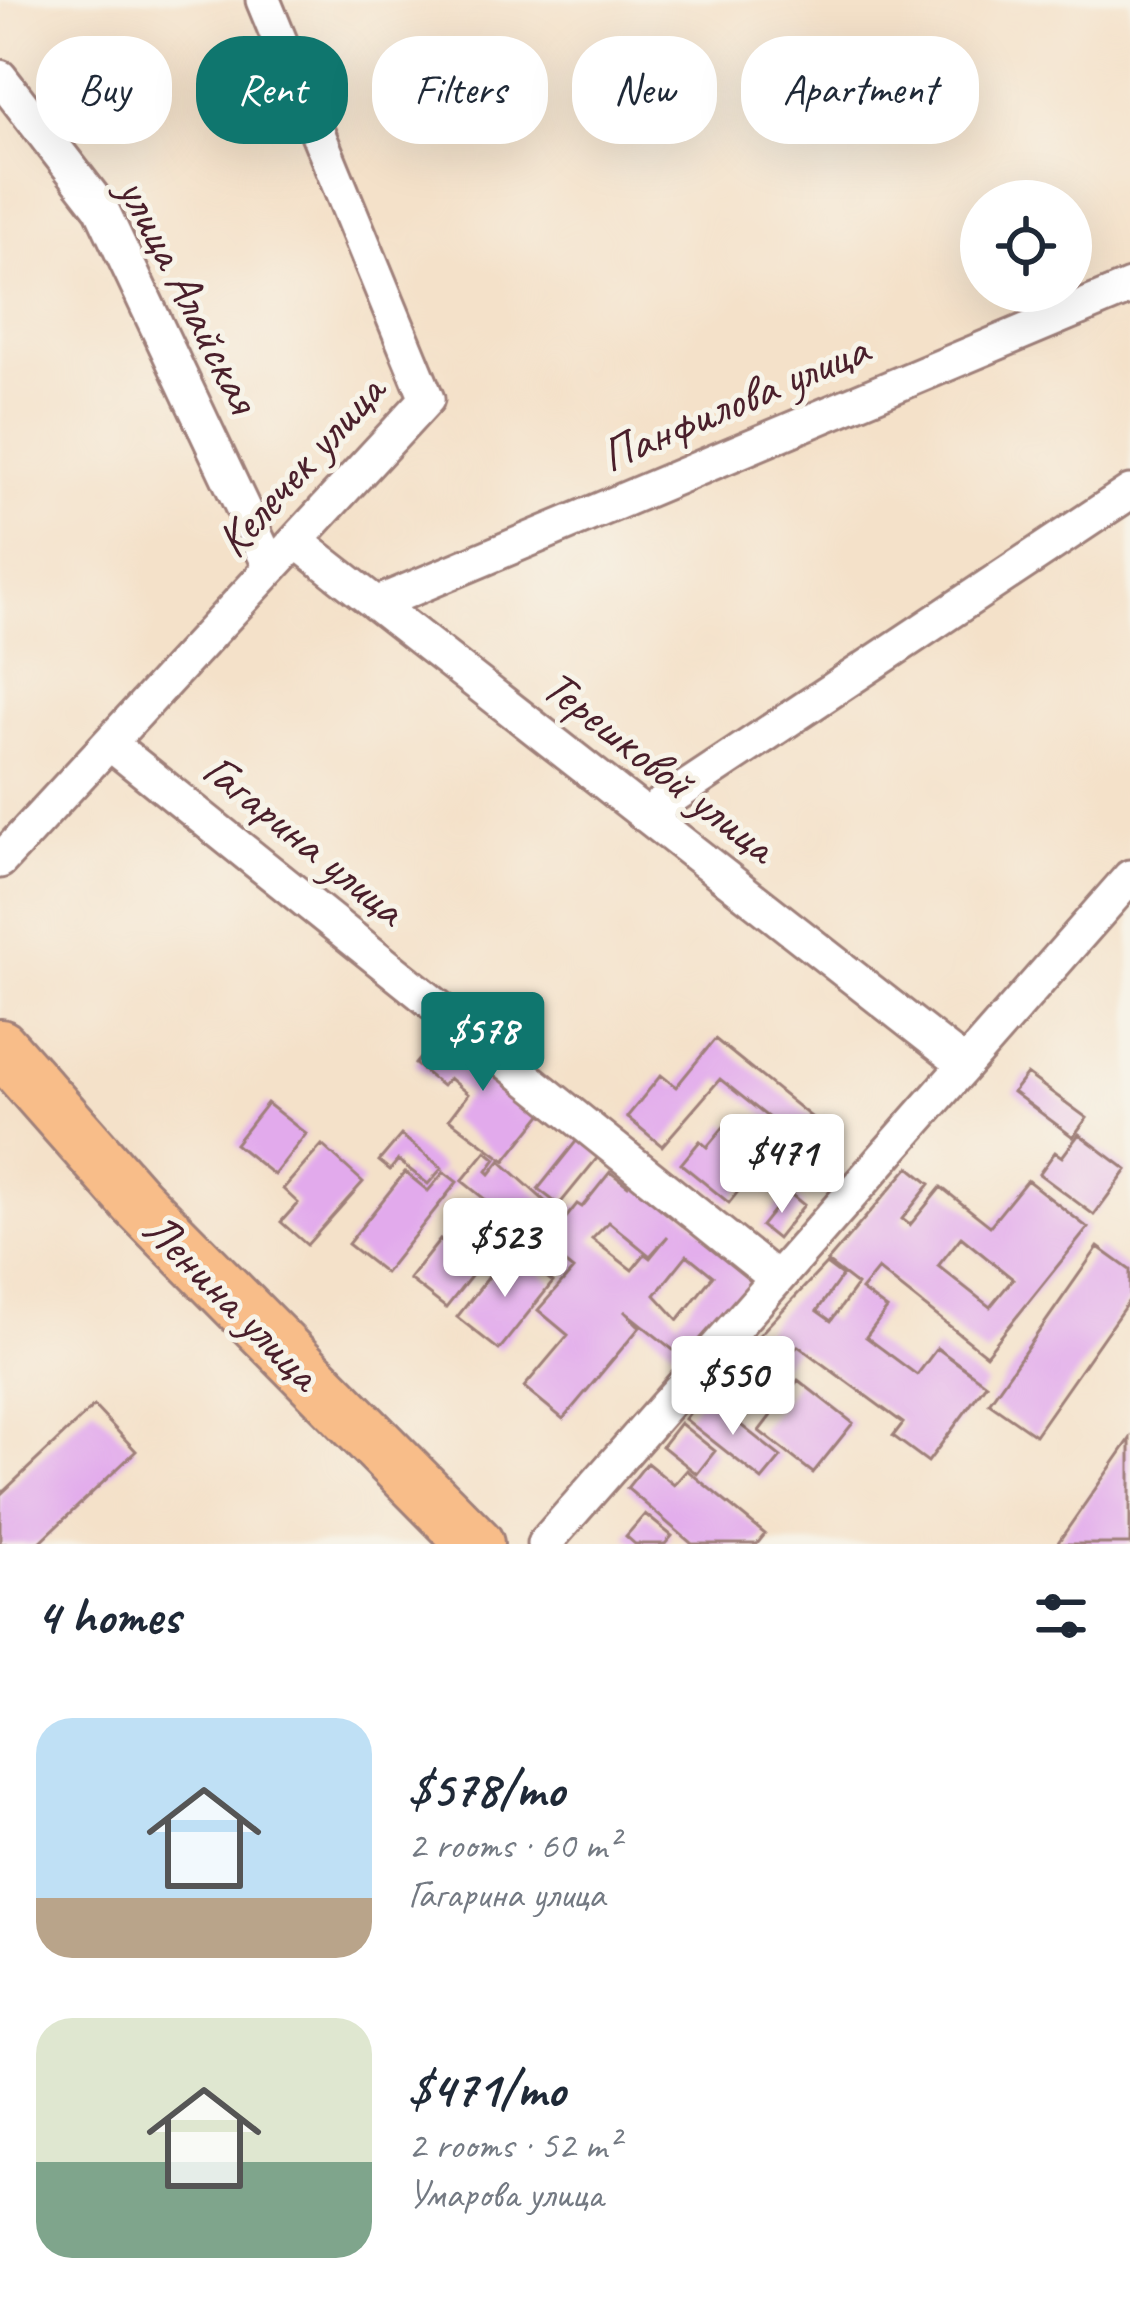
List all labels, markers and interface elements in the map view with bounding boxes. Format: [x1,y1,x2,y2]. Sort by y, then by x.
chip: Buy [36,36,172,144]
chip: Rent [196,36,348,144]
chip: Filters [372,36,548,144]
chip: New [572,36,717,144]
chip: Apartment [741,36,979,144]
street label: улица Алайская [103,165,275,424]
map controls [960,180,1092,312]
button: locate [960,180,1092,312]
street label: Панфилова улица [592,318,880,485]
street label: Келечек улица [202,359,400,569]
street label: Терешковой улица [531,656,791,878]
street label: Гагарина улица [191,739,420,940]
pin: $578 [412,992,554,1094]
text: $578 [448,1006,518,1055]
pin: $471 [711,1114,853,1216]
text: $471 [747,1128,817,1177]
pin: $523 [434,1198,576,1300]
street label: Ленина улица [131,1199,337,1405]
text: $523 [470,1212,540,1261]
pin: $550 [662,1336,804,1438]
text: $550 [699,1350,767,1399]
icon: filters [1028,1583,1094,1649]
text: 4 homes [36,1584,180,1648]
text: $578/mo [408,1757,564,1821]
icon: home [132,1766,276,1910]
text: 2 rooms · 60 m² [408,1821,619,1870]
text: Гагарина улица [408,1870,605,1919]
text: $471/mo [408,2057,565,2121]
icon: home [132,2066,276,2210]
text: 2 rooms · 52 m² [408,2121,619,2170]
text: Умарова улица [408,2170,603,2219]

